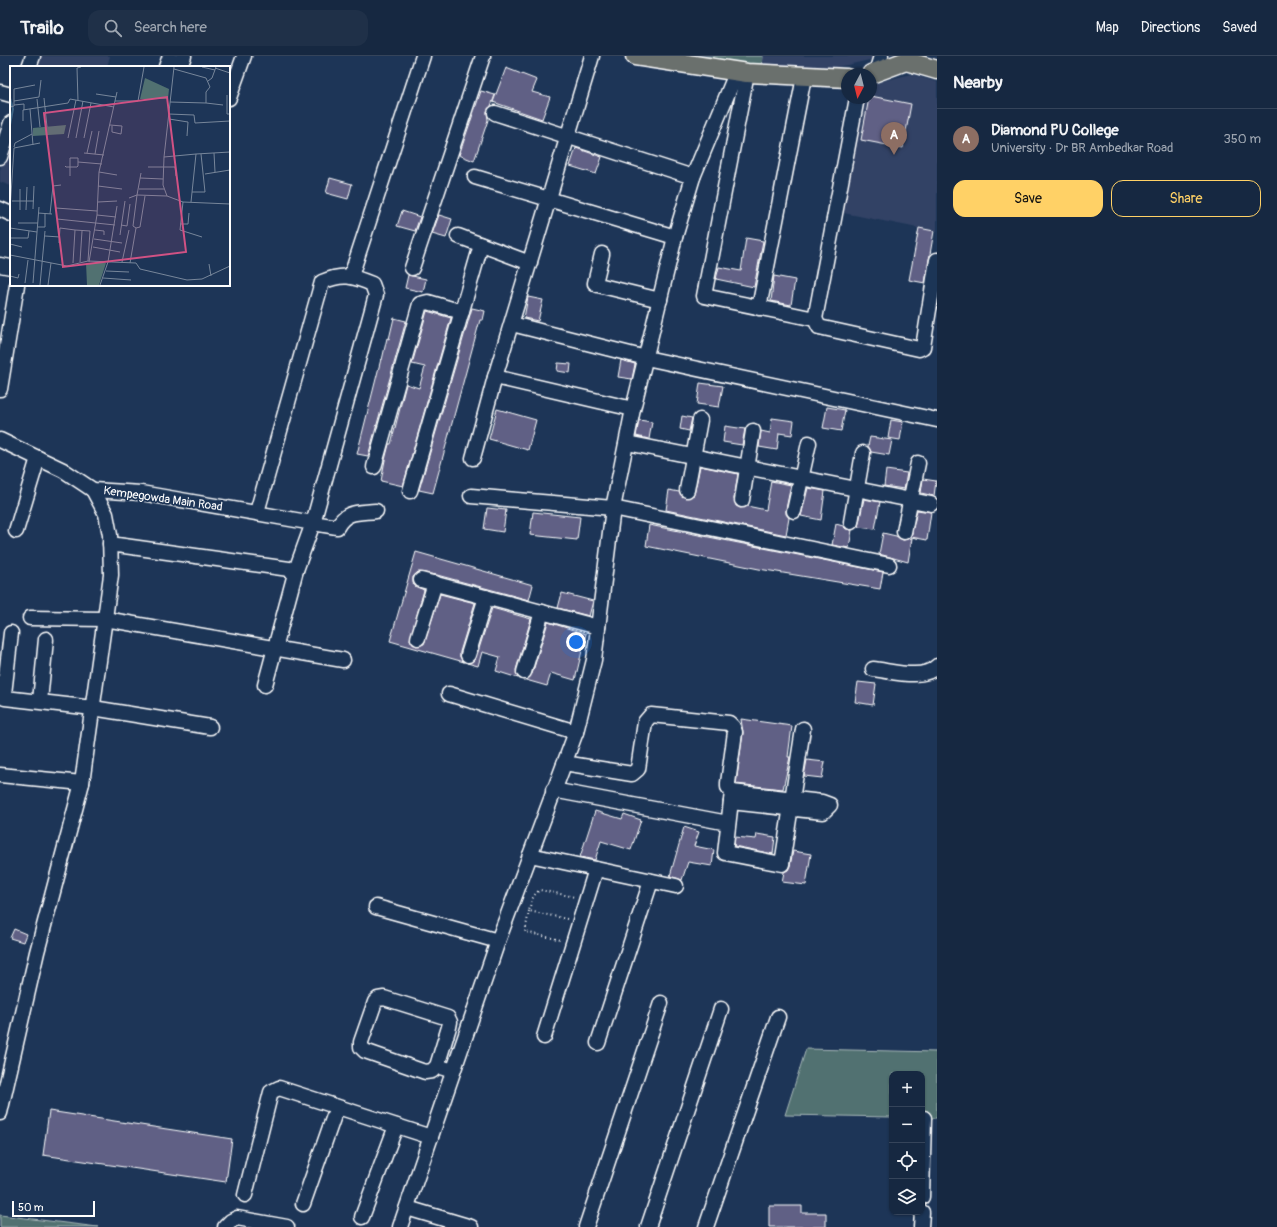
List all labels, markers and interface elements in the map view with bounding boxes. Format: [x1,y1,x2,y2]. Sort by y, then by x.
search box [88,10,368,46]
text: Trailo [20,16,64,40]
icon: search [102,17,124,39]
text: Search here [134,18,207,37]
text: Map [1096,19,1119,36]
text: Directions [1141,19,1200,36]
text: Saved [1222,19,1257,36]
inset map [10,66,230,286]
north arrow [841,68,877,104]
text: Nearby [953,72,1002,93]
text: Diamond PU College [991,121,1119,140]
pin: A [881,122,907,155]
text: A [962,131,970,147]
text: 350 m [1223,131,1261,147]
text: University · Dr BR Ambedkar Road [991,140,1173,156]
button: Save [953,180,1103,217]
button: Share [1111,180,1261,217]
street label: Kempegowda Main Road [102,483,224,515]
your location [566,632,586,652]
map controls [889,1071,925,1215]
button: + [889,1071,925,1107]
button: − [889,1107,925,1143]
button: locate [889,1143,925,1179]
button: layers [889,1179,925,1215]
scale bar [12,1199,95,1218]
text: 50 m [18,1201,44,1214]

